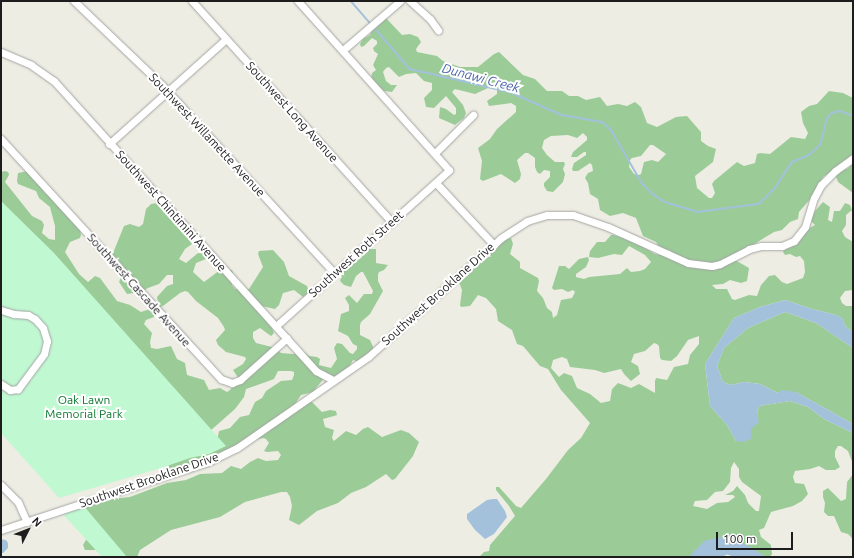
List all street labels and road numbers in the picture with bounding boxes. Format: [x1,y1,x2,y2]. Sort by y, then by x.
street label: Southwest Long Avenue [243,59,341,165]
street label: Southwest Willamette Avenue [146,70,268,200]
street label: Southwest Chintimini Avenue [113,147,229,275]
street label: Southwest Roth Street [306,208,406,300]
street label: Southwest Cascade Avenue [84,230,194,350]
street label: Southwest Brooklane Drive [379,240,497,348]
street label: Southwest Brooklane Drive [77,449,221,511]

